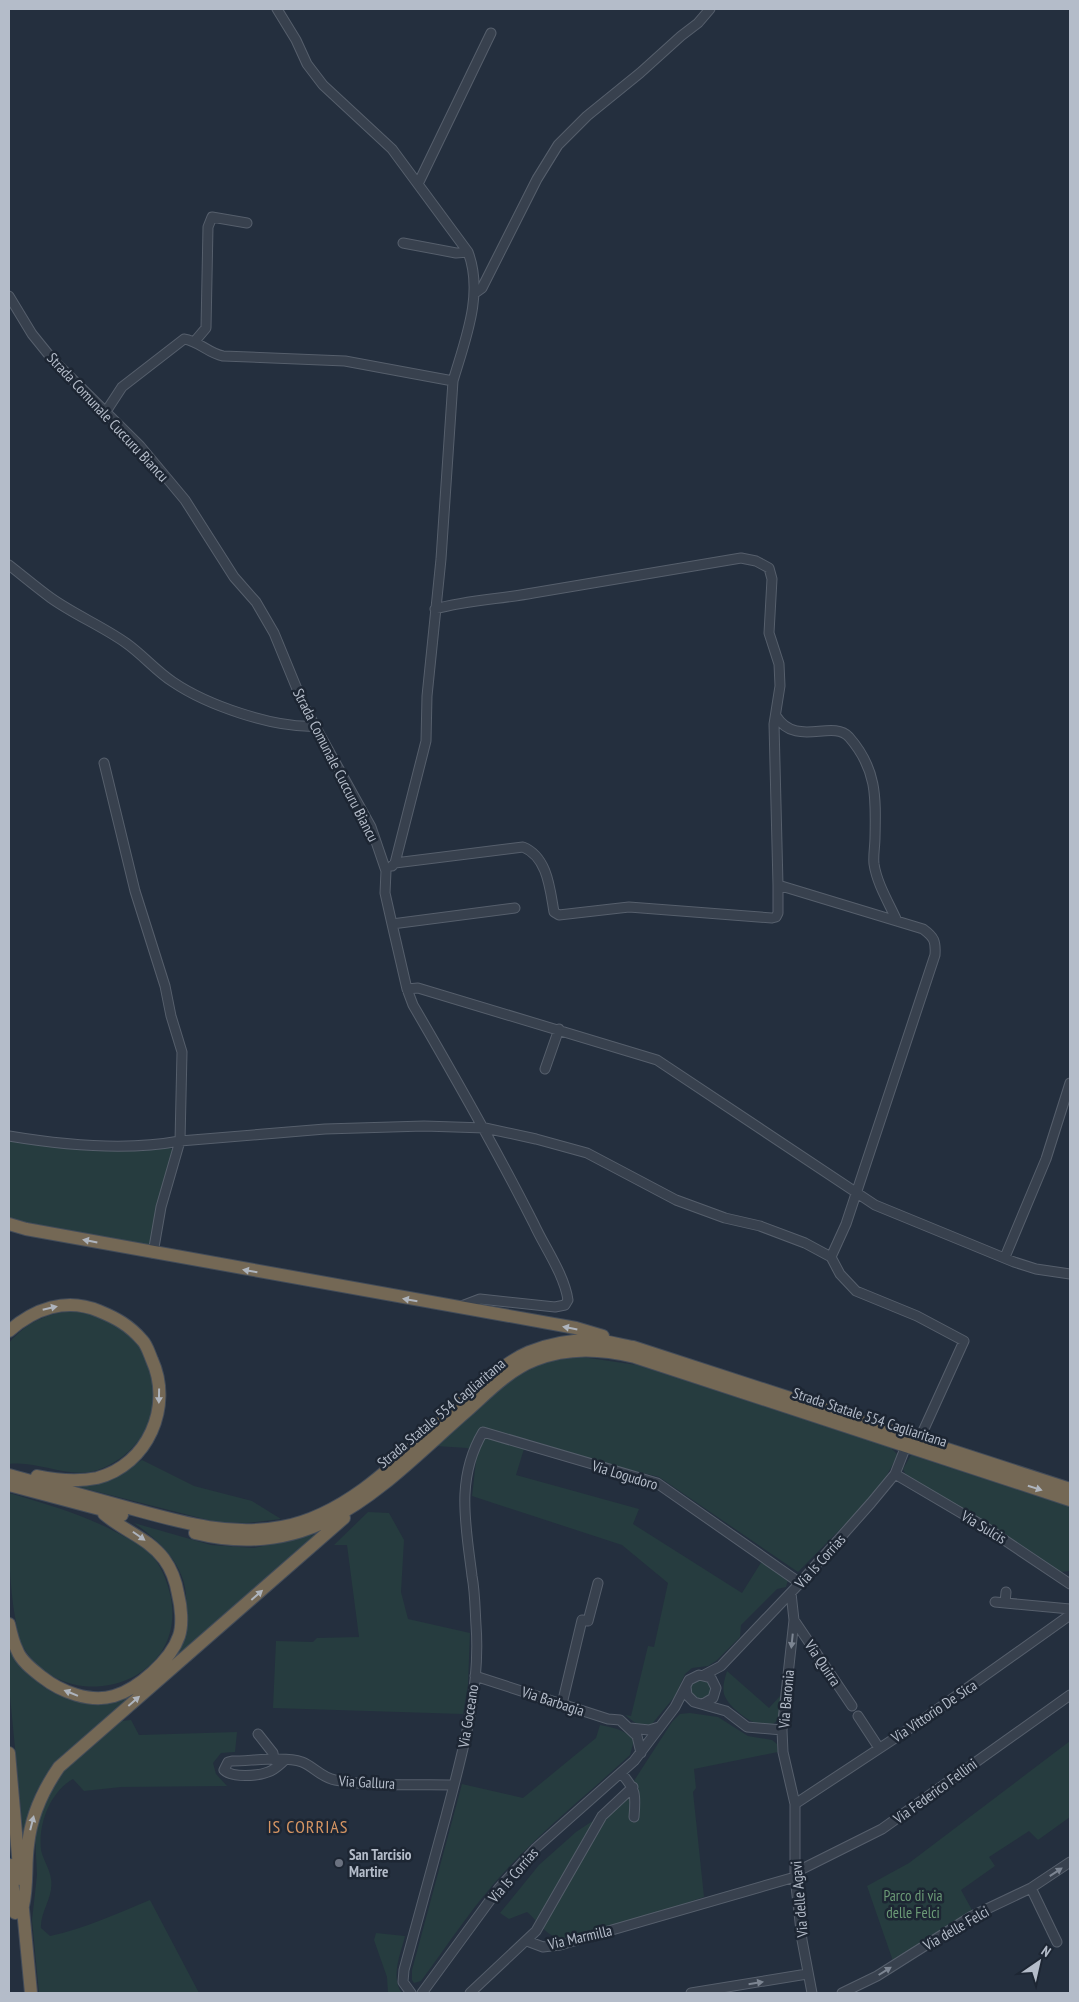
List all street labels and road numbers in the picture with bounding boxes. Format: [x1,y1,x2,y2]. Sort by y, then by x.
street label: Strada Comunale Cuccuru Biancu [43,348,173,486]
street label: Strada Comunale Cuccuru Biancu [289,685,383,845]
street label: Strada Statale 554 Cagliaritana [373,1354,509,1472]
street label: Strada Statale 554 Cagliaritana [790,1383,950,1451]
street label: Via Logudoro [589,1456,660,1494]
street label: Via Sulcis [957,1506,1010,1548]
street label: Via Is Corrias [790,1530,849,1593]
street label: Via Quirra [800,1635,845,1690]
street label: Via Baronia [774,1669,798,1730]
street label: Via Vittorio De Sica [887,1675,980,1747]
street label: Via Barbagia [518,1682,587,1720]
street label: Via Goceano [453,1683,482,1750]
street label: Via Federico Fellini [889,1754,981,1828]
street label: Via Gallura [337,1771,396,1793]
street label: Via Is Corrias [483,1844,542,1907]
street label: Via delle Agavi [786,1860,812,1939]
street label: Via delle Felci [919,1902,992,1955]
street label: Via Marmilla [545,1920,614,1954]

